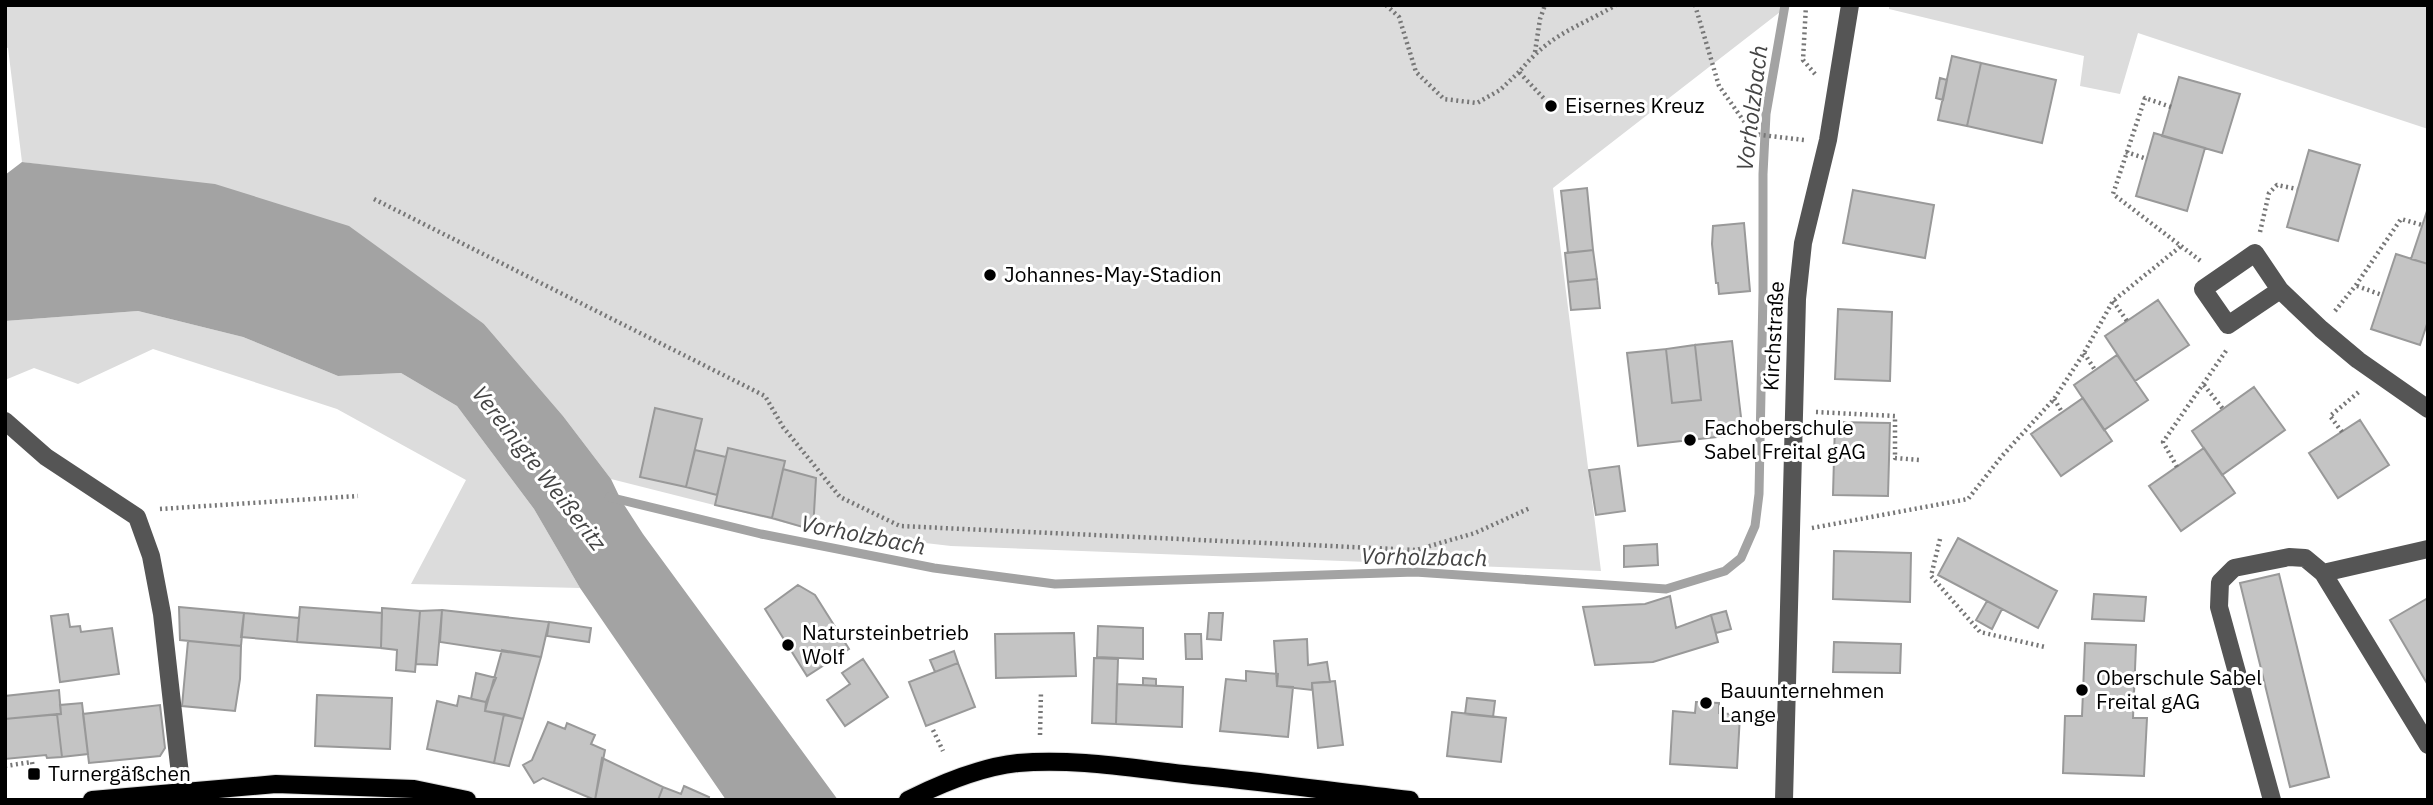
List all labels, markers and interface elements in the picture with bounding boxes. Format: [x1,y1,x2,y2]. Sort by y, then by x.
water label: Vorholzbach [1728,43,1774,173]
place label: Eisernes Kreuz [1565,91,1705,119]
marker: Eisernes Kreuz [1543,98,1559,114]
place label: Johannes-May-Stadion [1004,260,1222,288]
marker: Johannes-May-Stadion [982,267,998,283]
street label: Kirchstraße [1756,280,1790,392]
water label: Vereinigte Weißeritz [466,379,614,557]
place label: Fachoberschule Sabel Freital gAG [1704,413,1866,465]
marker: Fachoberschule Sabel Freital gAG [1682,432,1698,448]
water label: Vorholzbach [798,507,928,561]
water label: Vorholzbach [1360,540,1488,572]
place label: Natursteinbetrieb Wolf [802,618,969,670]
marker: Natursteinbetrieb Wolf [780,637,796,653]
place label: Oberschule Sabel Freital gAG [2096,663,2262,715]
place label: Bauunternehmen Lange [1720,676,1884,728]
marker: Oberschule Sabel Freital gAG [2074,682,2090,698]
marker: Bauunternehmen Lange [1698,695,1714,711]
place label: Turnergäßchen [48,759,191,787]
marker: Turnergäßchen [26,766,42,782]

